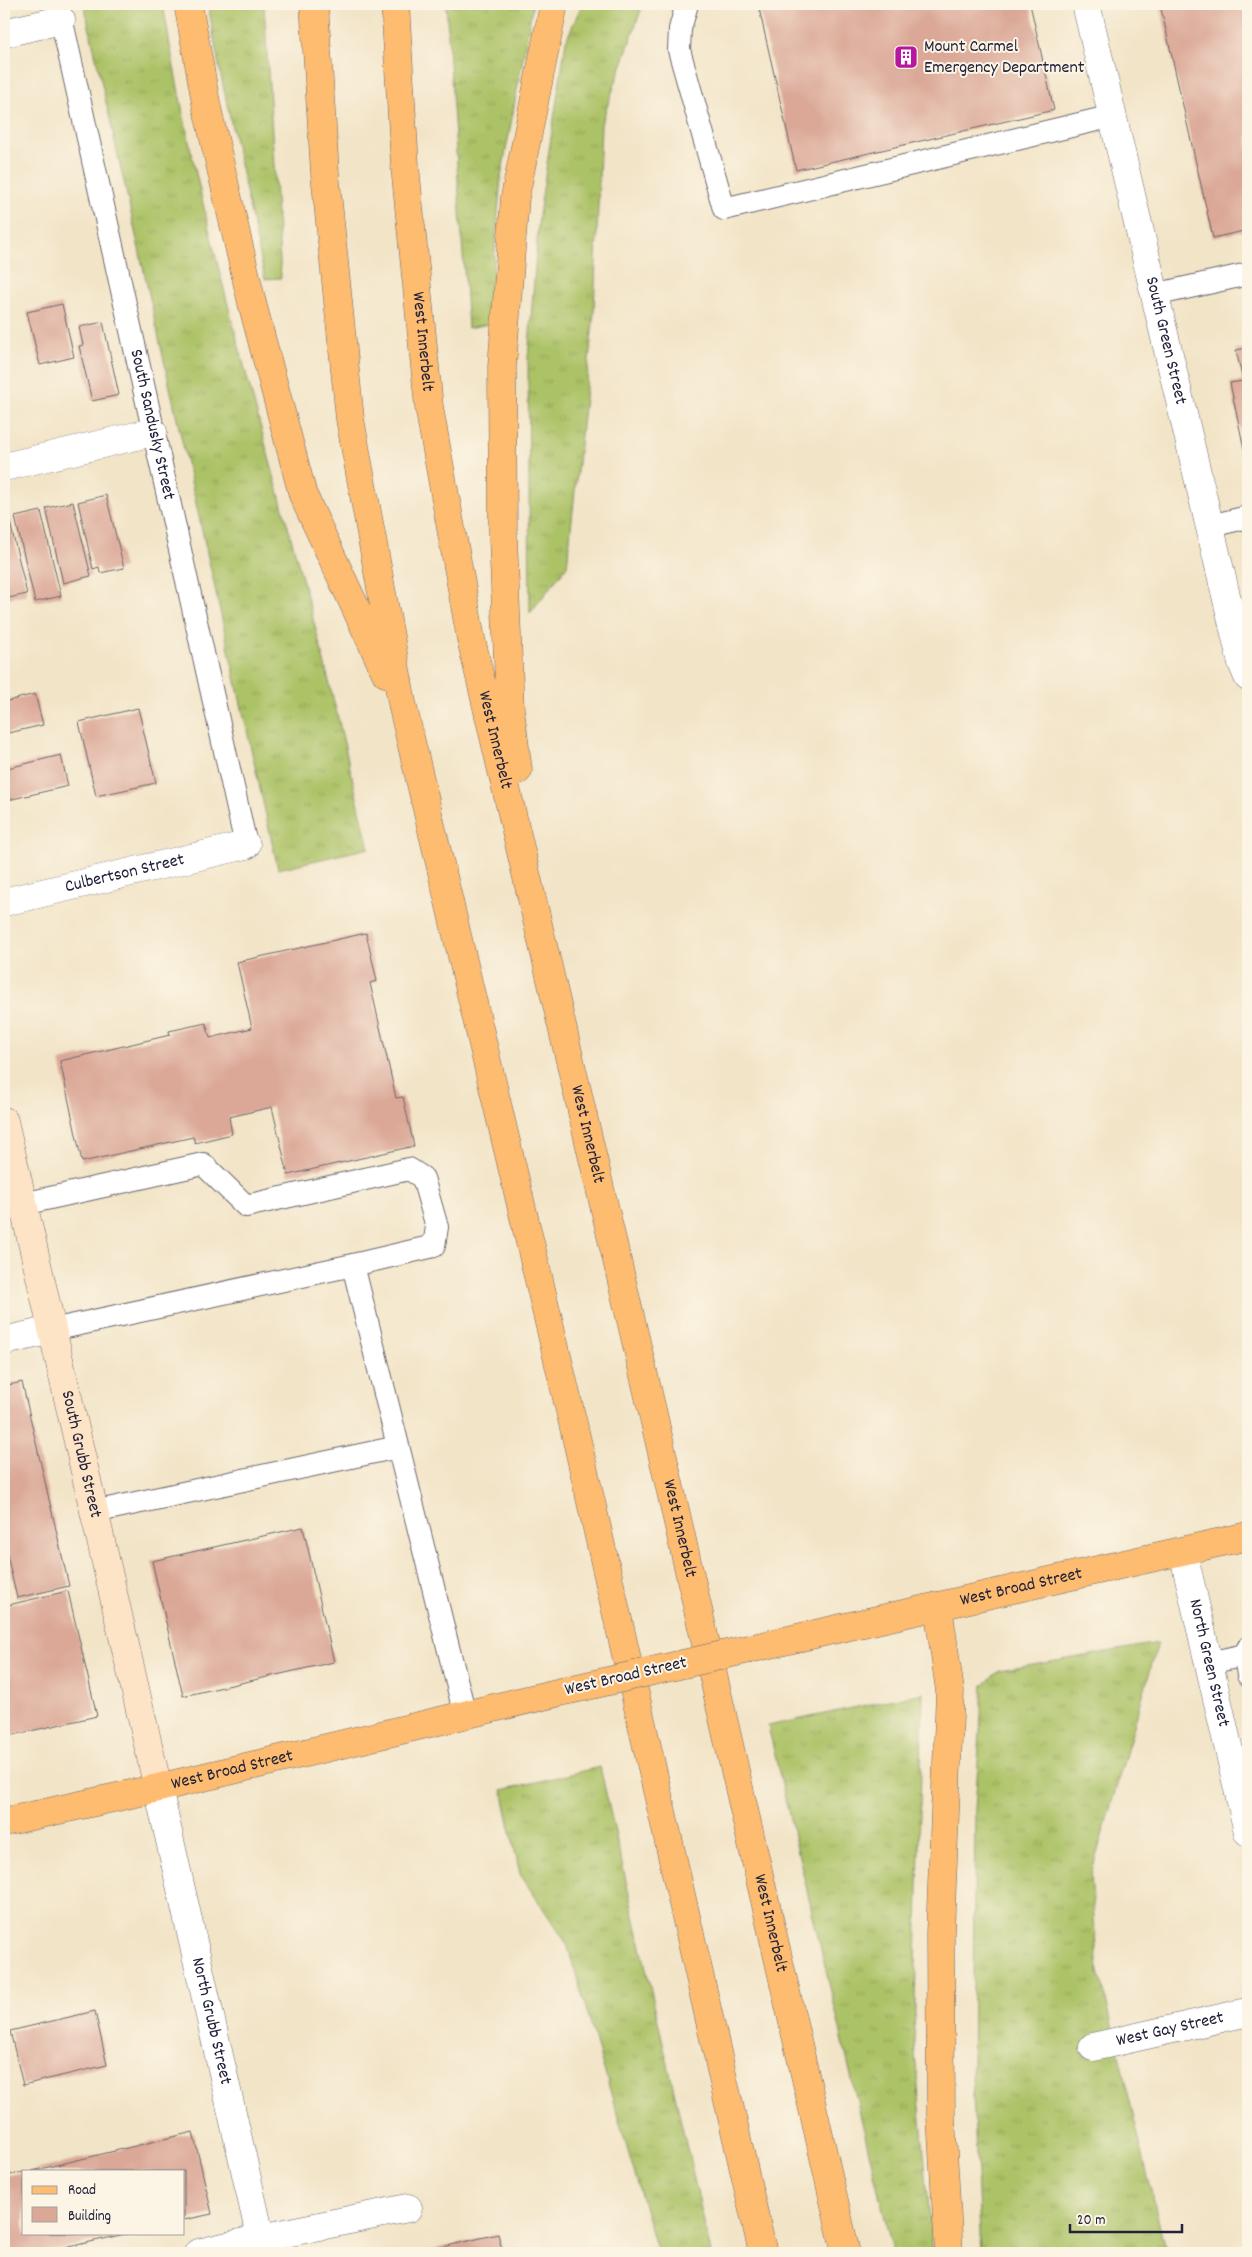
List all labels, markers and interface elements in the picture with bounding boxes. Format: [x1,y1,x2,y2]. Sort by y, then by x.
place label: Mount Carmel Emergency Department [924,35,1085,81]
building icon: Mount Carmel Emergency Department [893,44,919,70]
street label: South Green Street [1138,274,1193,407]
street label: West Innerbelt [405,291,440,393]
street label: South Sandusky Street [123,347,181,503]
street label: West Innerbelt [471,688,518,792]
street label: Culbertson Street [63,847,187,900]
street label: West Innerbelt [564,1083,611,1186]
street label: South Grubb Street [54,1388,108,1521]
street label: West Innerbelt [656,1477,703,1581]
street label: West Broad Street [958,1561,1085,1613]
street label: North Green Street [1182,1597,1236,1730]
street label: West Broad Street [563,1651,690,1703]
street label: West Broad Street [169,1744,296,1797]
street label: West Innerbelt [747,1872,794,1975]
street label: North Grubb Street [185,1955,238,2087]
street label: West Gay Street [1114,2005,1227,2054]
legend [22,2170,185,2234]
text: Road [68,2180,96,2202]
scale bar [1070,2202,1182,2234]
text: Building [68,2206,111,2228]
text: 20 m [1077,2210,1105,2232]

